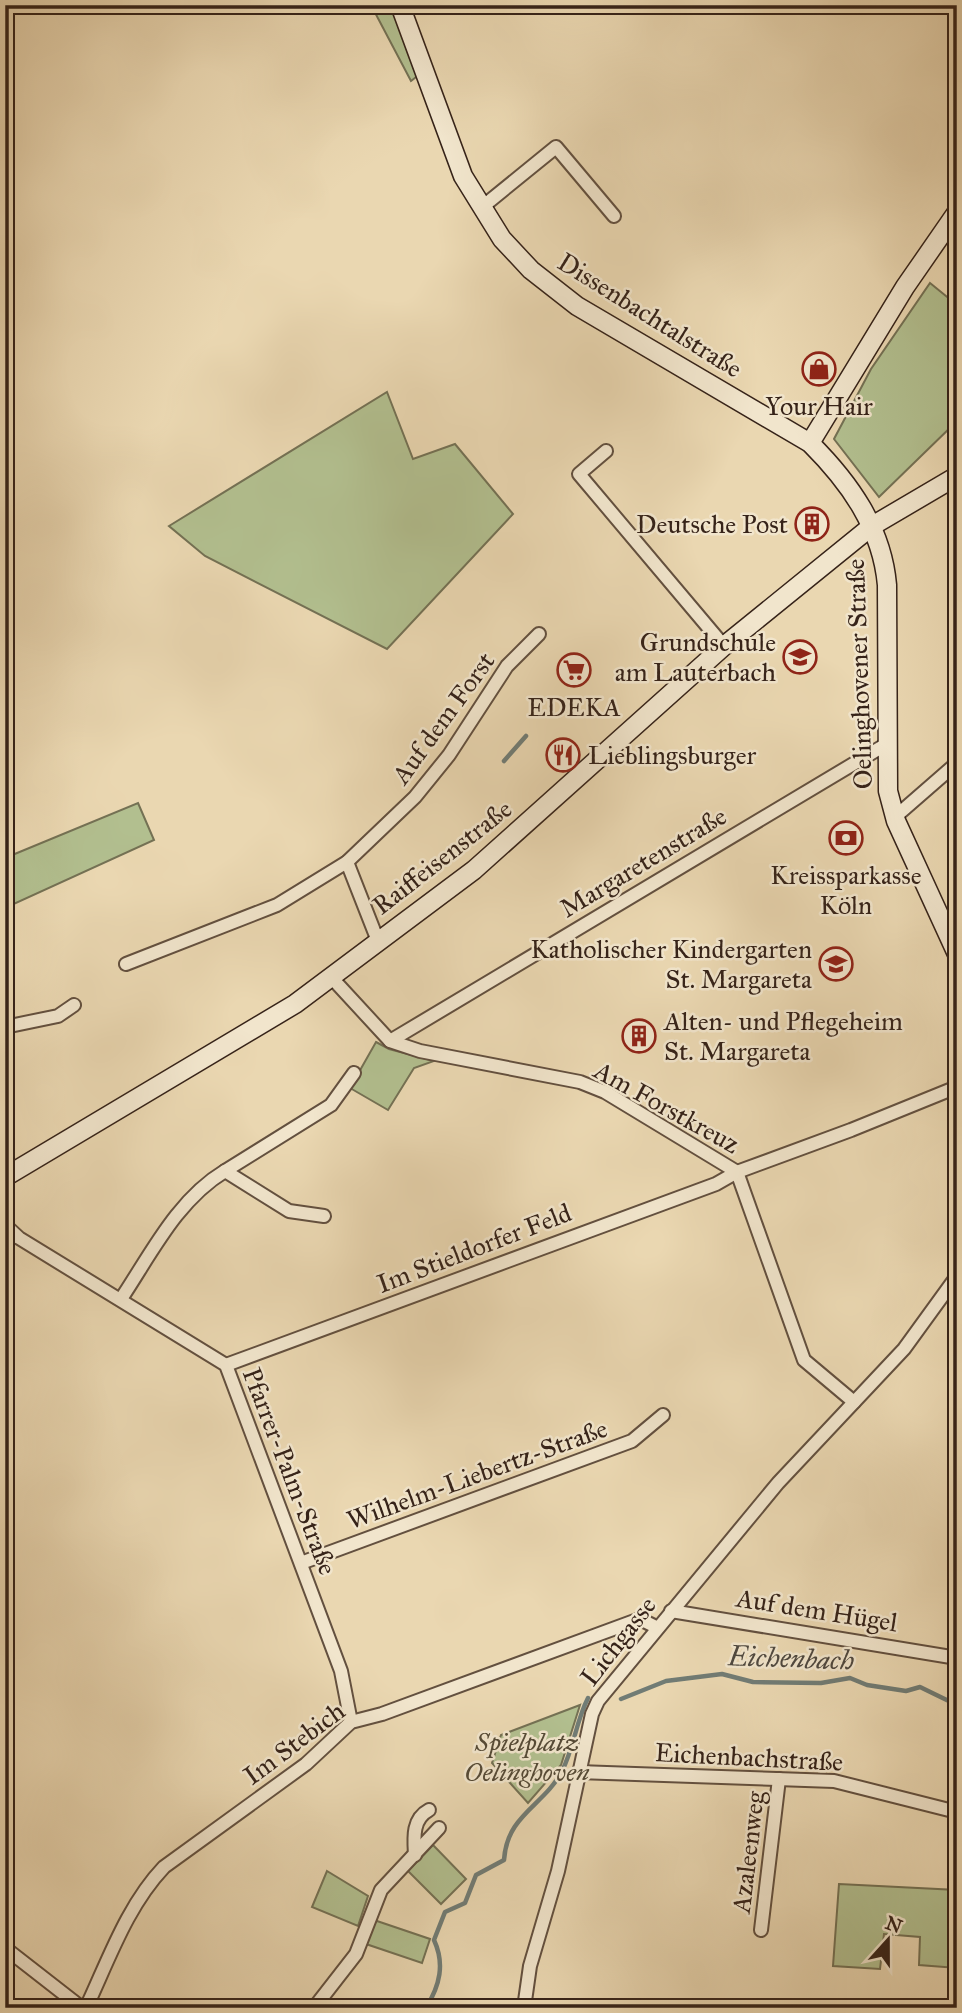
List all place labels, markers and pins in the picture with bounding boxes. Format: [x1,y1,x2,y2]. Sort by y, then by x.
shop icon: Your Hair [800,350,838,388]
place label: Your Hair [765,390,873,422]
building icon: Deutsche Post [793,505,831,543]
place label: Deutsche Post [636,508,788,540]
place label: Grundschule am Lauterbach [615,626,777,688]
school or university icon: Grundschule am Lauterbach [781,638,819,676]
supermarket icon: EDEKA [555,651,593,689]
place label: EDEKA [527,691,621,723]
restaurant icon: Lieblingsburger [544,736,582,774]
place label: Lieblingsburger [588,739,757,771]
bank icon: Kreissparkasse Köln [827,819,865,857]
place label: Kreissparkasse Köln [770,859,922,921]
place label: Katholischer Kindergarten St. Margareta [530,933,812,995]
school or university icon: Katholischer Kindergarten St. Margareta [817,945,855,983]
place label: Alten- und Pflegeheim St. Margareta [663,1005,903,1067]
building icon: Alten- und Pflegeheim St. Margareta [620,1017,658,1055]

